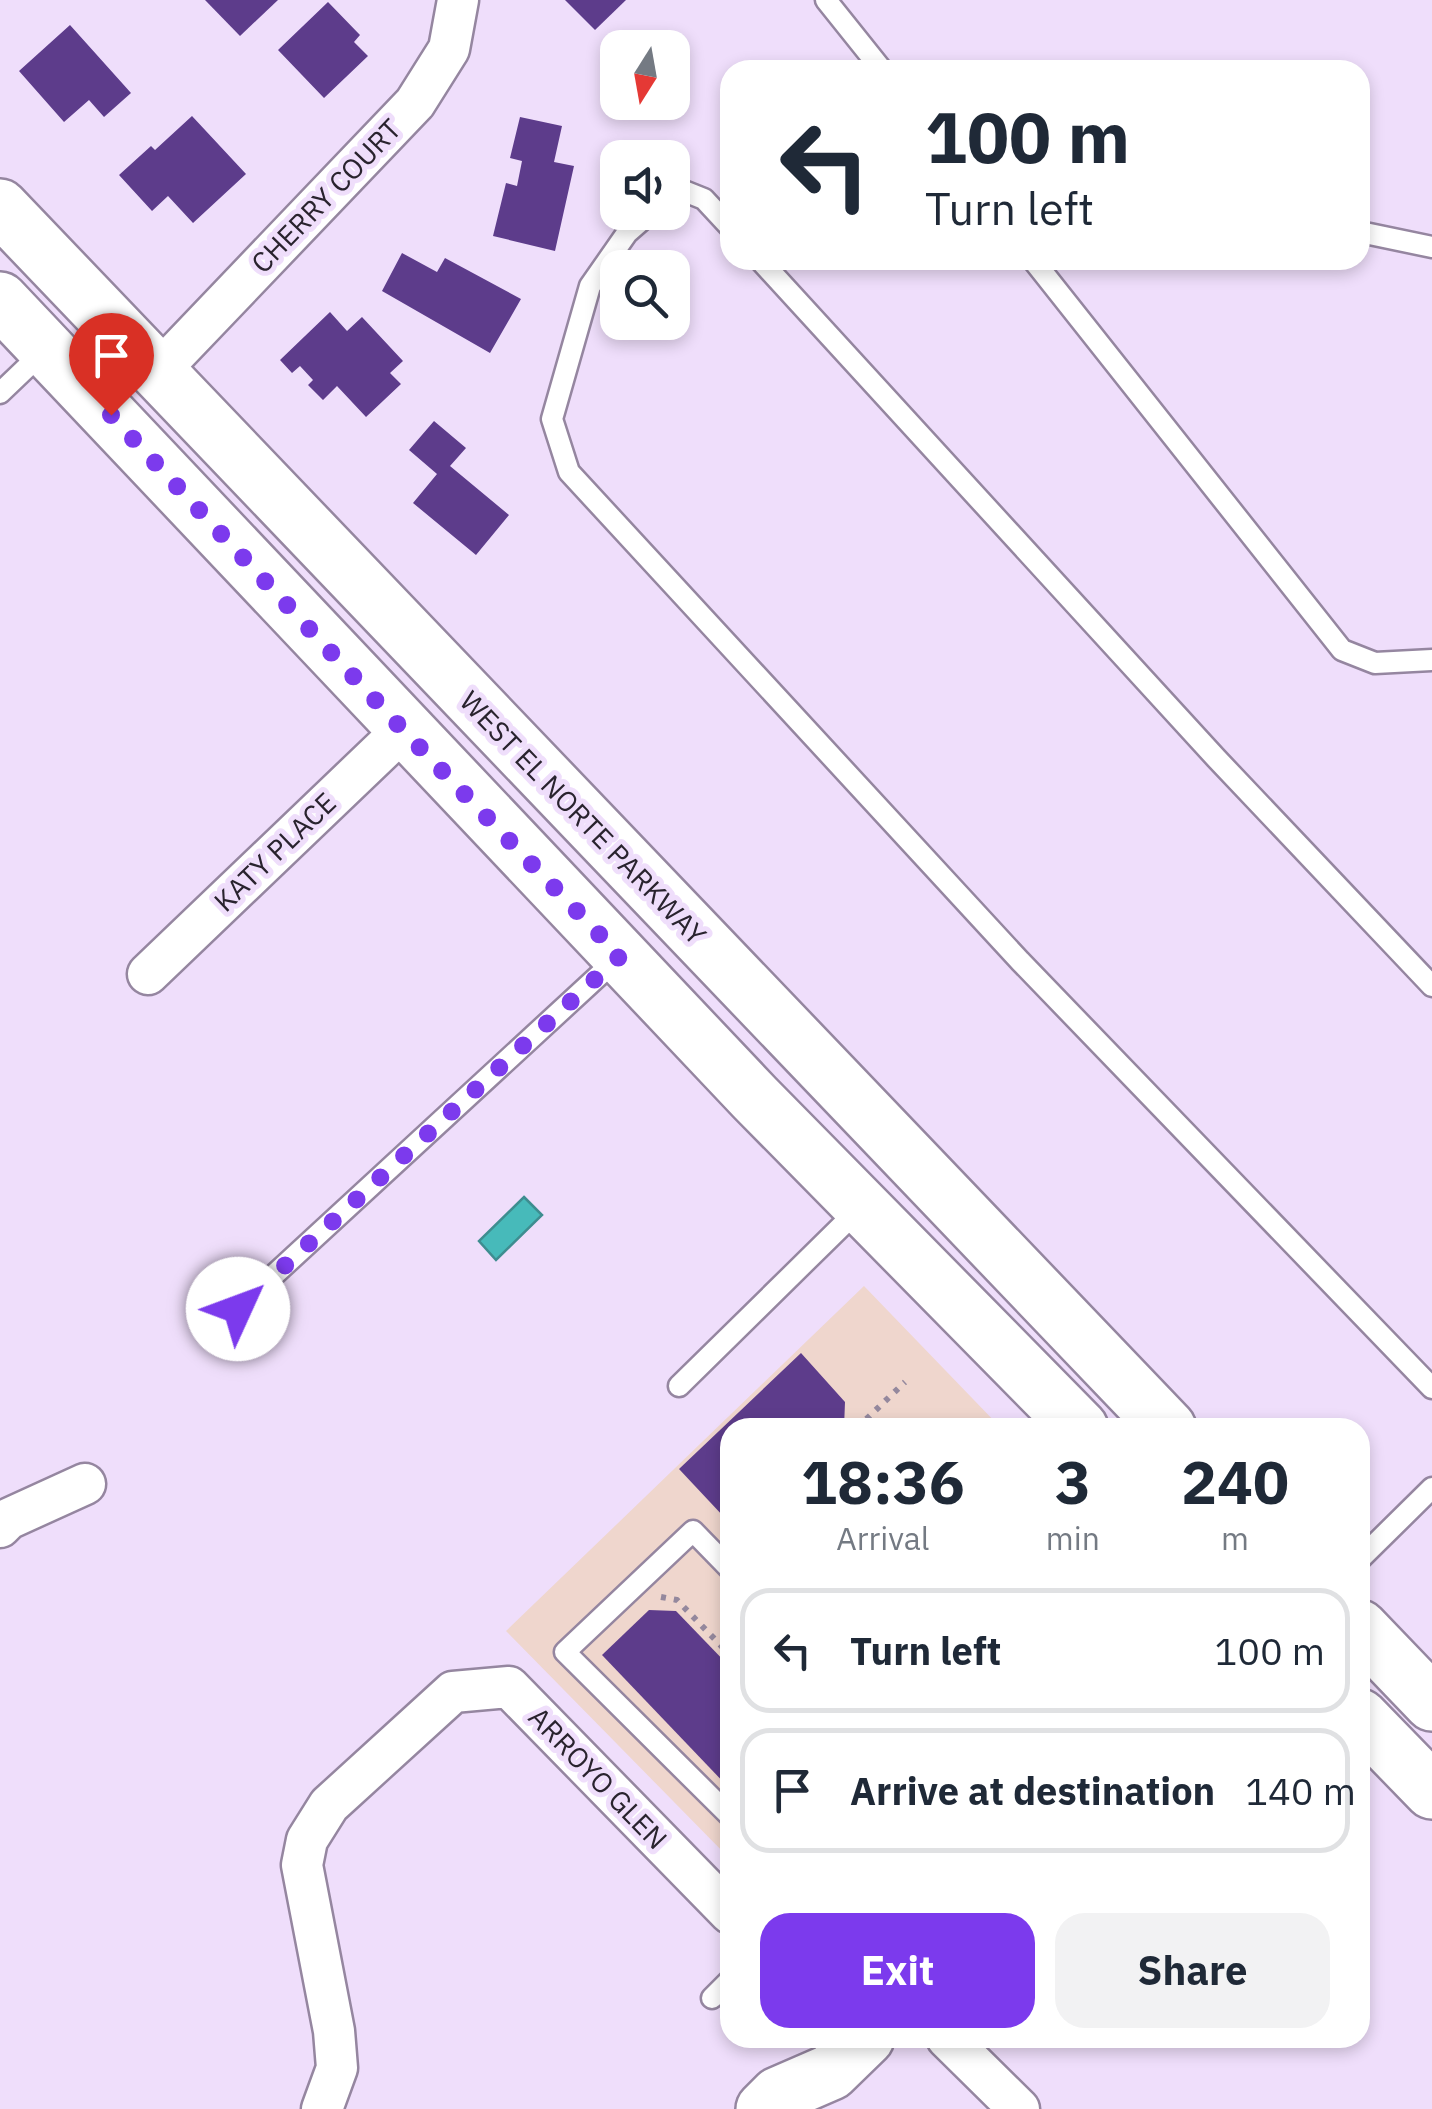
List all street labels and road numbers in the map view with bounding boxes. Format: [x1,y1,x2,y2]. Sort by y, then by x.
street label: CHERRY COURT [243,111,409,281]
street label: WEST EL NORTE PARKWAY [452,683,715,953]
street label: KATY PLACE [206,784,344,919]
street label: ARROYO GLEN [521,1699,676,1857]

